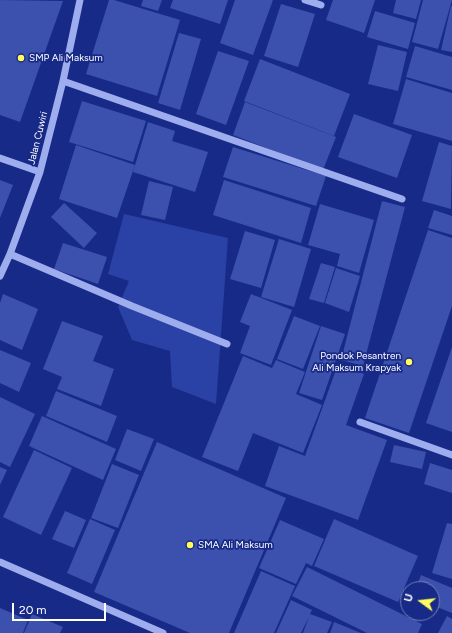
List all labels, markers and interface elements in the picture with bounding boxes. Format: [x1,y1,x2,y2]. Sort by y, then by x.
place label: SMP Ali Maksum [29,52,103,64]
marker: SMP Ali Maksum [16,53,26,63]
street label: Jalan Cuwiri [26,110,50,166]
place label: Pondok Pesantren Ali Maksum Krapyak [312,350,401,374]
marker: Pondok Pesantren Ali Maksum Krapyak [404,357,414,367]
place label: SMA Ali Maksum [198,539,273,551]
marker: SMA Ali Maksum [185,540,195,550]
north arrow [400,581,440,621]
text: U [402,593,416,603]
scale bar [14,595,108,621]
text: 20 m [19,603,47,617]

